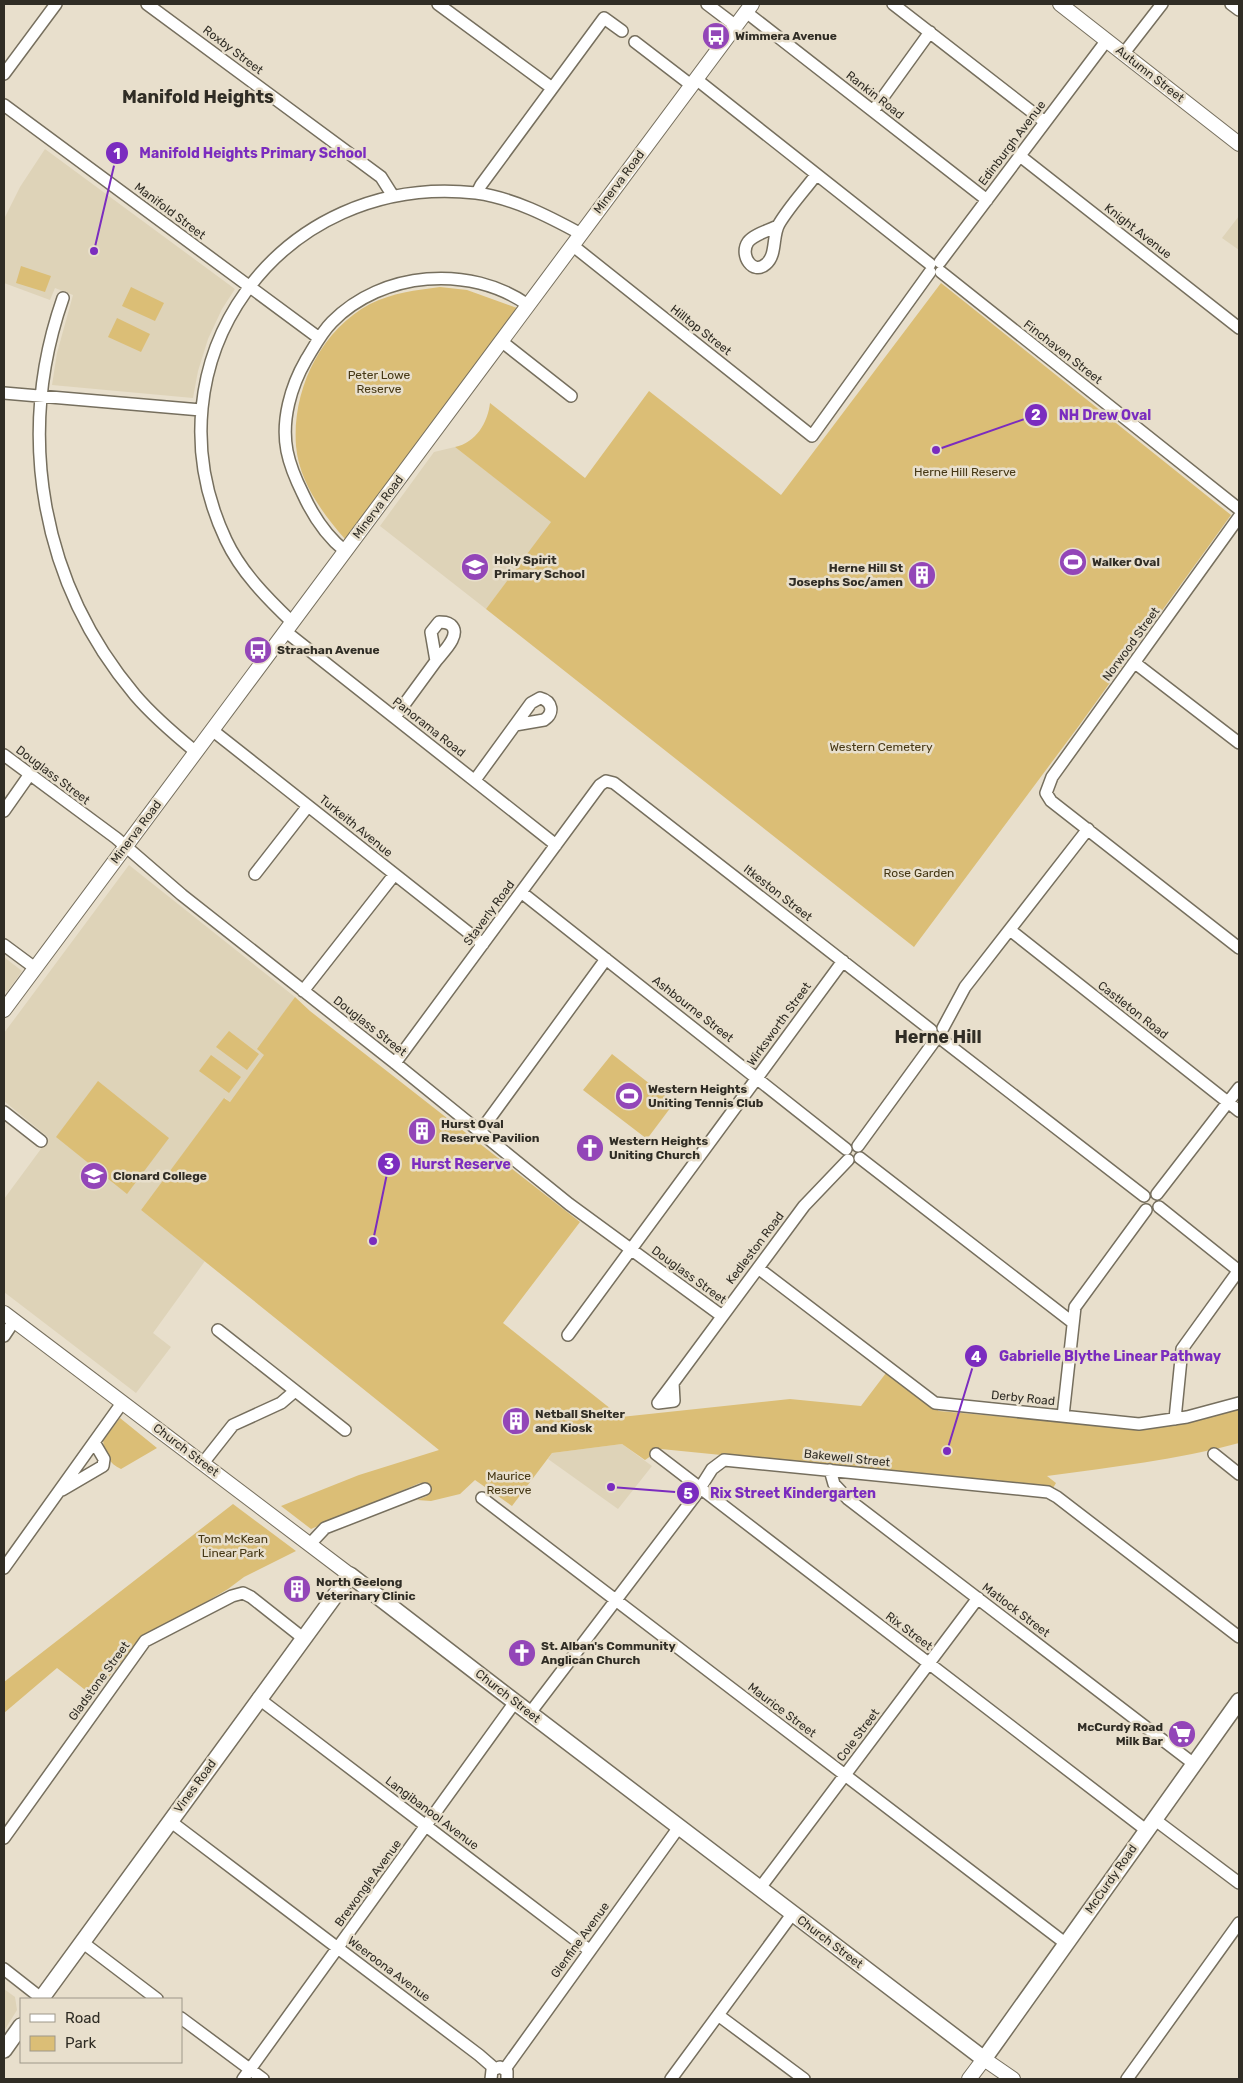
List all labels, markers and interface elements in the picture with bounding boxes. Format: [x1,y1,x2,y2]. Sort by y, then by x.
bus stop icon: Wimmera Avenue [701,21,731,51]
street label: Roxby Street [200,23,266,77]
place label: Wimmera Avenue [735,29,837,43]
street label: Autumn Street [1113,43,1187,105]
street label: Rankin Road [843,68,907,122]
district label: Manifold Heights [122,86,274,108]
street label: Edinburgh Avenue [976,98,1049,188]
callout: Manifold Heights Primary School [105,139,377,168]
text: 1 [113,145,121,163]
text: Manifold Heights Primary School [139,145,367,162]
street label: Minerva Road [591,148,647,216]
street label: Manifold Street [132,180,209,242]
street label: Knight Avenue [1102,201,1174,262]
street label: Hilltop Street [668,302,735,358]
street label: Finchaven Street [1021,317,1105,387]
park label: Peter Lowe Reserve [348,368,411,396]
callout: NH Drew Oval [1024,400,1162,429]
text: 2 [1031,406,1041,424]
text: NH Drew Oval [1059,407,1151,424]
park label: Herne Hill Reserve [914,465,1016,479]
street label: Minerva Road [350,473,406,541]
sports icon: Walker Oval [1058,547,1088,577]
school or university icon: Holy Spirit Primary School [460,552,490,582]
place label: Holy Spirit Primary School [494,553,585,581]
place label: Walker Oval [1092,555,1160,569]
building icon: Herne Hill St Josephs Soc/amen [907,560,937,590]
place label: Herne Hill St Josephs Soc/amen [788,561,903,589]
street label: Norwood Street [1100,604,1163,684]
bus stop icon: Strachan Avenue [243,635,273,665]
place label: Strachan Avenue [277,643,380,657]
street label: Panorama Road [390,694,468,760]
park label: Western Cemetery [829,740,933,754]
street label: Douglass Street [13,743,93,808]
street label: Turkeith Avenue [317,792,396,860]
street label: Minerva Road [108,798,164,866]
street label: Itkeston Street [741,862,815,924]
park label: Rose Garden [884,866,954,880]
street label: Staverly Road [461,878,517,948]
street label: Ashbourne Street [650,973,737,1045]
street label: Castleton Road [1095,978,1171,1042]
street label: Wirksworth Street [744,979,814,1068]
street label: Douglass Street [331,993,410,1059]
district label: Herne Hill [894,1026,982,1048]
sports icon: Western Heights Uniting Tennis Club [614,1081,644,1111]
place label: Western Heights Uniting Tennis Club [648,1082,764,1110]
building icon: Hurst Oval Reserve Pavilion [407,1116,437,1146]
place label: Hurst Oval Reserve Pavilion [441,1117,540,1145]
church icon: Western Heights Uniting Church [575,1133,605,1163]
place label: Western Heights Uniting Church [609,1134,708,1162]
callout: Hurst Reserve [377,1150,521,1179]
text: 3 [384,1155,394,1173]
text: Hurst Reserve [411,1156,511,1173]
school or university icon: Clonard College [79,1161,109,1191]
place label: Clonard College [113,1169,207,1183]
street label: Kedleston Road [723,1209,787,1287]
street label: Douglass Street [649,1243,729,1307]
callout: Gabrielle Blythe Linear Pathway [964,1342,1231,1371]
text: 4 [971,1348,981,1366]
text: Gabrielle Blythe Linear Pathway [999,1348,1222,1365]
street label: Derby Road [990,1388,1056,1408]
building icon: Netball Shelter and Kiosk [501,1406,531,1436]
place label: Netball Shelter and Kiosk [535,1407,625,1435]
street label: Church Street [150,1421,222,1479]
street label: Bakewell Street [803,1447,891,1470]
park label: Maurice Reserve [486,1469,532,1497]
callout: Rix Street Kindergarten [675,1479,886,1508]
text: 5 [683,1485,693,1503]
text: Rix Street Kindergarten [710,1485,876,1502]
park label: Tom McKean Linear Park [198,1532,268,1560]
building icon: North Geelong Veterinary Clinic [282,1574,312,1604]
place label: North Geelong Veterinary Clinic [316,1575,416,1603]
street label: Matlock Street [979,1580,1053,1640]
street label: Rix Street [883,1609,935,1653]
church icon: St. Alban's Community Anglican Church [507,1638,537,1668]
street label: Gladstone Street [66,1639,133,1723]
place label: St. Alban's Community Anglican Church [541,1639,676,1667]
street label: Church Street [473,1666,543,1726]
street label: Maurice Street [745,1680,819,1740]
street label: Cole Street [834,1706,882,1764]
supermarket icon: McCurdy Road Milk Bar [1167,1719,1197,1749]
place label: McCurdy Road Milk Bar [1077,1720,1164,1748]
street label: Vines Road [171,1757,219,1815]
street label: Langibanool Avenue [383,1773,482,1853]
street label: Brewongle Avenue [332,1837,404,1929]
street label: McCurdy Road [1082,1842,1140,1916]
street label: Glenfine Avenue [548,1899,612,1981]
street label: Church Street [794,1913,866,1971]
street label: Weeroona Avenue [345,1933,433,2005]
legend [20,1998,182,2063]
text: Road [65,2009,101,2027]
text: Park [65,2034,96,2052]

